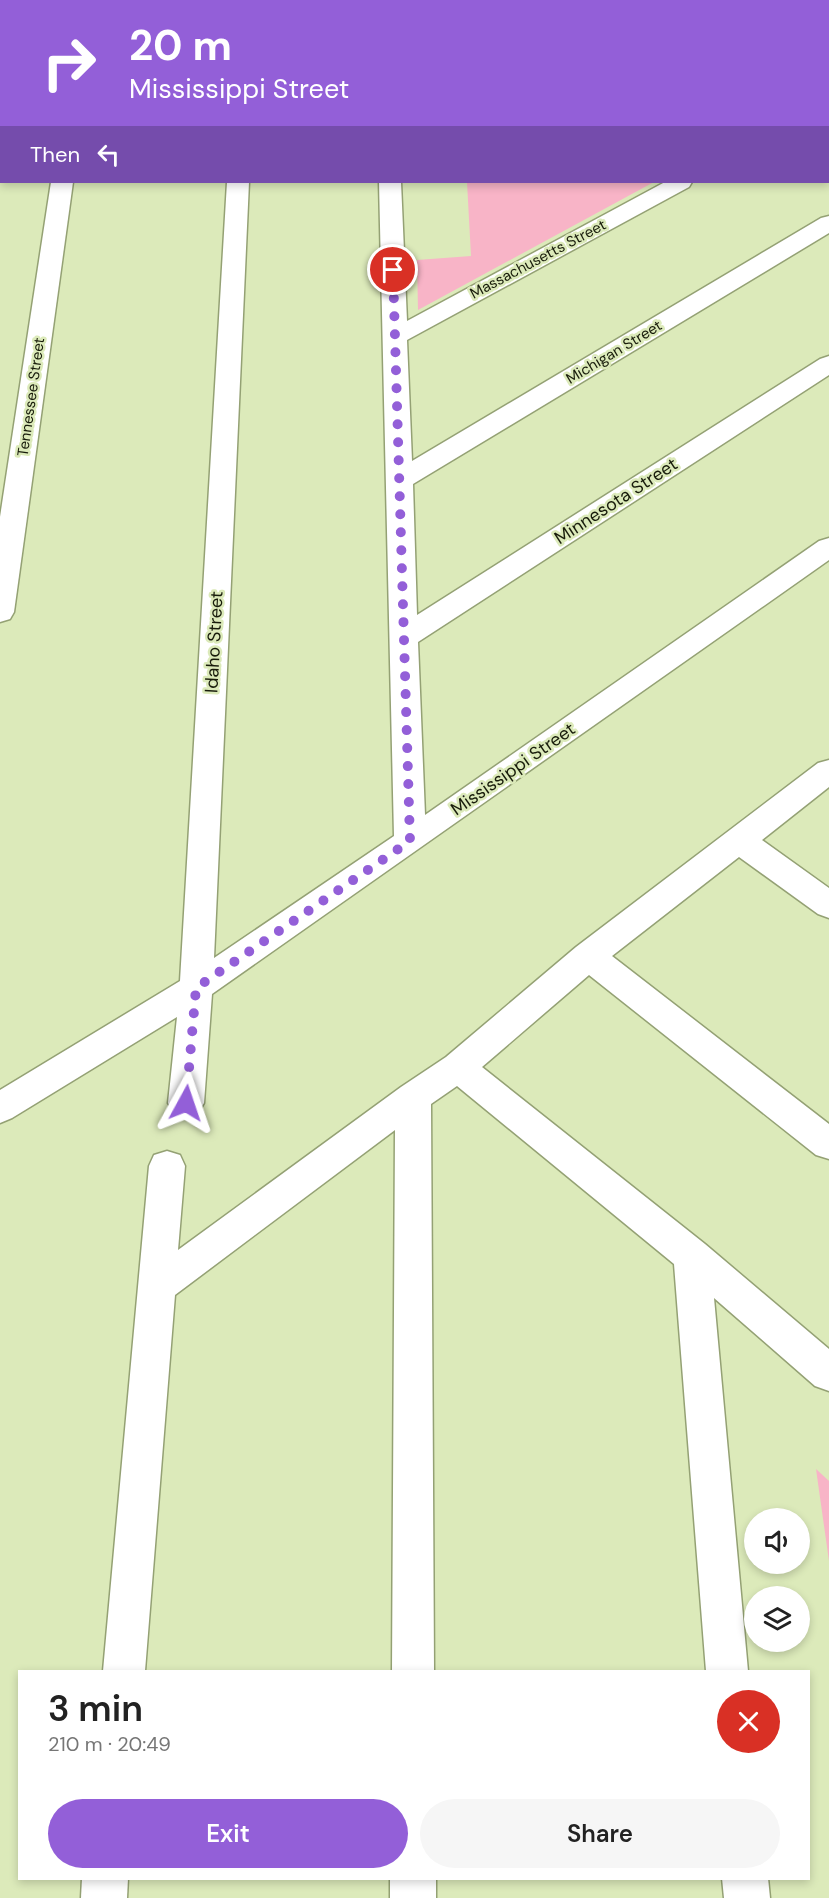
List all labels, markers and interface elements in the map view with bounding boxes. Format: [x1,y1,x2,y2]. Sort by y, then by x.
text: 20 m [129,18,232,73]
icon: right [30,24,108,102]
text: Mississippi Street [129,71,349,106]
icon: left [92,138,125,171]
text: Then [30,140,80,169]
street label: Massachusetts Street [466,215,610,303]
pin [367,244,418,295]
icon: arrive [376,253,409,286]
street label: Michigan Street [562,315,666,389]
street label: Tennessee Street [13,336,49,458]
street label: Minnesota Street [550,452,682,550]
street label: Idaho Street [199,590,229,694]
street label: Mississippi Street [446,717,580,821]
position arrow [154,1071,218,1135]
map controls [744,1508,810,1652]
button: sound [744,1508,810,1574]
button: layers [744,1586,810,1652]
text: 3 min [48,1685,143,1732]
button: close [717,1690,780,1753]
text: 210 m · 20:49 [48,1731,171,1757]
button: Exit [48,1799,408,1868]
button: Share [420,1799,780,1868]

